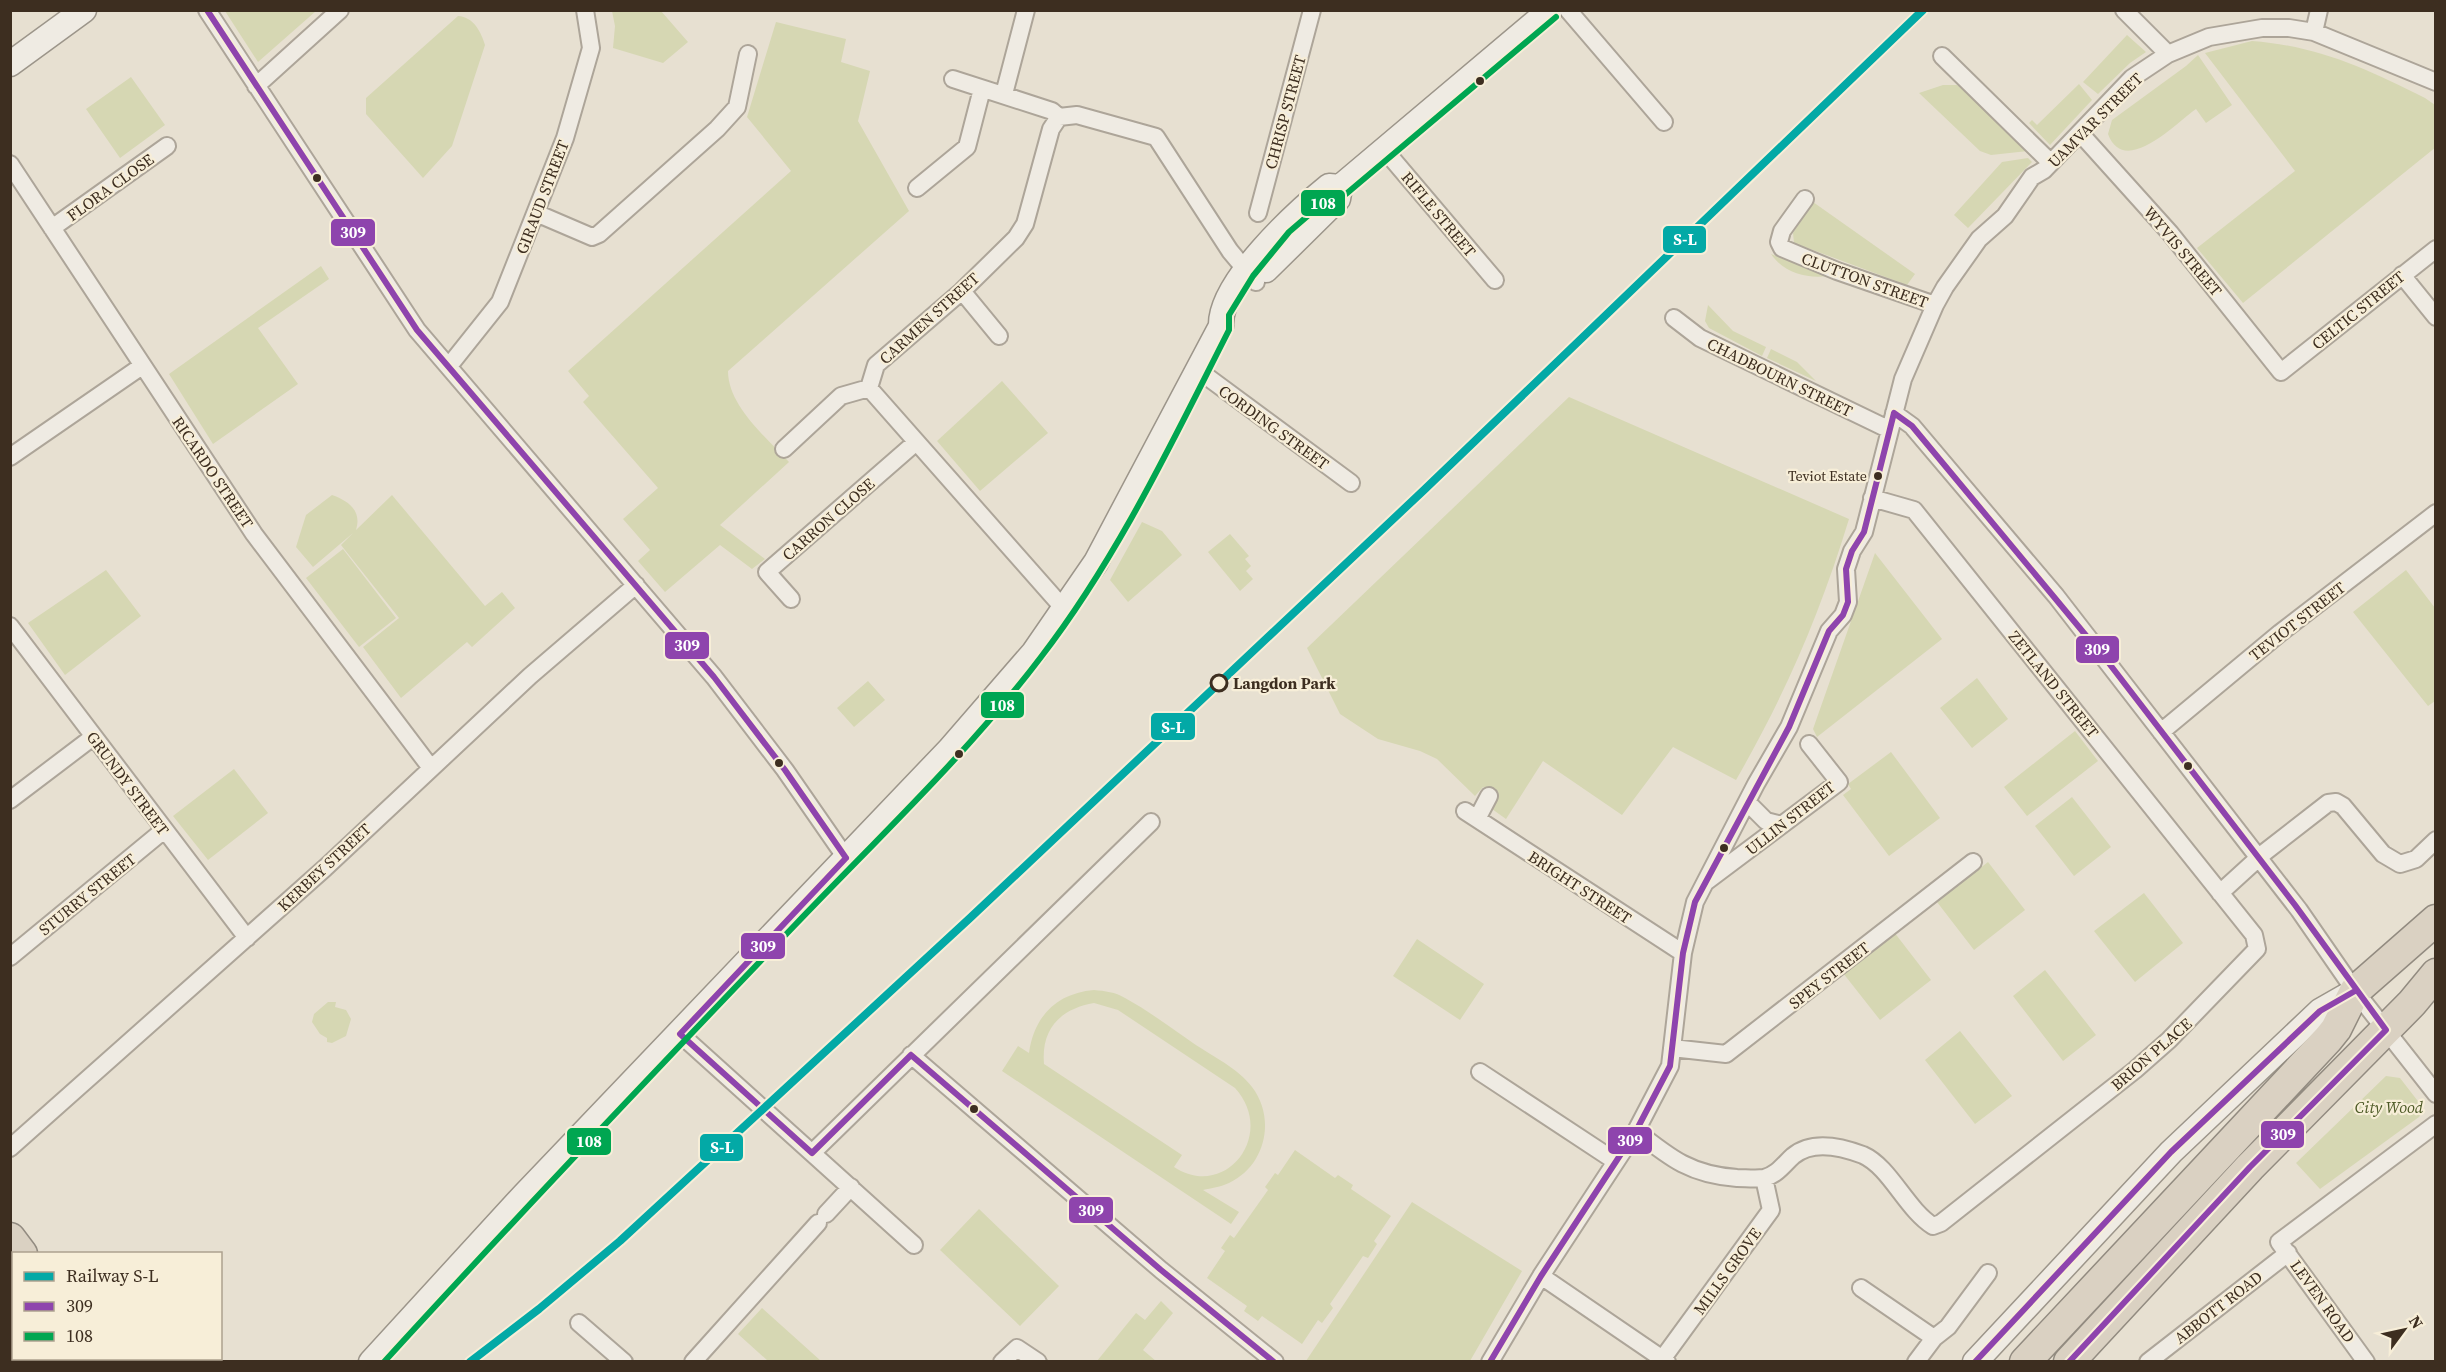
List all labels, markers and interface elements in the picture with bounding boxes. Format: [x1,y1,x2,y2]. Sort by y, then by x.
street label: CHRISP STREET [1259,52,1311,172]
street label: UAMVAR STREET [2043,68,2147,172]
unlabelled marker [1474,75,1486,87]
street label: GIRAUD STREET [510,137,574,257]
street label: FLORA CLOSE [62,148,158,226]
street label: RIFLE STREET [1397,167,1481,262]
unlabelled marker [311,172,323,184]
line badge: 108 [1300,189,1346,217]
text: 108 [1310,192,1336,214]
street label: WYVIS STREET [2139,201,2227,301]
line badge: 309 [330,218,376,247]
text: 309 [340,221,366,243]
line badge: S-L [1662,225,1707,254]
text: S-L [1673,228,1697,250]
street label: CLUTTON STREET [1799,247,1932,313]
street label: CELTIC STREET [2307,265,2410,354]
street label: CARMEN STREET [874,267,984,369]
street label: CHADBOURN STREET [1704,332,1857,422]
street label: CORDING STREET [1214,379,1334,475]
street label: RICARDO STREET [167,412,259,533]
place label: Teviot Estate [1788,466,1867,486]
marker: Teviot Estate [1872,470,1884,482]
street label: CARRON CLOSE [777,472,879,565]
street label: TEVIOT STREET [2244,576,2350,666]
street label: ZETLAND STREET [2004,626,2104,742]
line badge: 309 [664,631,710,660]
text: 309 [674,634,700,656]
line badge: 309 [2075,635,2120,664]
text: 309 [2084,638,2110,660]
place label: Langdon Park [1233,672,1336,694]
marker: Langdon Park [1210,674,1228,692]
line badge: 108 [980,691,1025,719]
text: 108 [989,694,1015,716]
line badge: S-L [1150,712,1196,741]
text: S-L [1161,716,1185,738]
street label: GRUNDY STREET [82,727,174,840]
unlabelled marker [953,748,965,760]
unlabelled marker [773,757,785,769]
unlabelled marker [2182,760,2194,772]
street label: ULLIN STREET [1741,776,1840,860]
street label: KERBEY STREET [273,818,376,916]
unlabelled marker [1718,842,1730,854]
street label: BRIGHT STREET [1524,845,1636,929]
street label: STURRY STREET [34,848,141,940]
line badge: 309 [740,932,786,960]
text: 309 [750,935,776,957]
street label: SPEY STREET [1784,936,1874,1014]
street label: BRION PLACE [2106,1012,2196,1095]
park label: City Wood [2355,1096,2424,1118]
unlabelled marker [968,1103,980,1115]
line badge: 309 [2260,1120,2305,1149]
text: 309 [2270,1123,2296,1145]
line badge: 309 [1607,1126,1653,1155]
line badge: 108 [566,1127,612,1156]
text: 309 [1617,1129,1643,1151]
text: 108 [576,1130,602,1152]
line badge: S-L [699,1133,744,1162]
text: S-L [710,1136,734,1158]
line badge: 309 [1068,1196,1114,1224]
text: 309 [1078,1199,1104,1221]
street label: MILLS GROVE [1688,1223,1766,1319]
legend [12,1252,222,1360]
street label: LEVEN ROAD [2286,1255,2360,1347]
text: Railway S-L [66,1263,159,1288]
street label: ABBOTT ROAD [2169,1265,2267,1349]
text: 309 [66,1293,93,1318]
north arrow [2374,1300,2434,1360]
text: N [2404,1311,2429,1333]
text: 108 [66,1323,93,1348]

